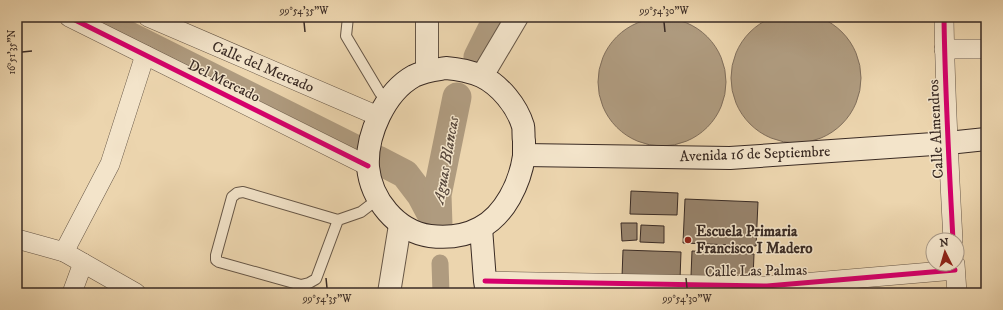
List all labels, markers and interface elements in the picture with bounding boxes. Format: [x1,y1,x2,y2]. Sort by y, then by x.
text: 99°54'35"W [279,5,329,17]
text: 99°54'30"W [638,5,689,17]
text: 16°51'35"N [6,29,18,75]
street label: Calle del Mercado [209,37,317,97]
street label: Del Mercado [185,55,263,107]
street label: Calle Almendros [924,79,948,179]
water label: Aguas Blancas [428,114,464,207]
street label: Avenida 16 de Septiembre [679,142,831,166]
place label: Escuela Primaria Francisco I Madero [696,222,813,258]
north arrow [925,232,965,272]
marker: Escuela Primaria Francisco I Madero [683,235,693,245]
text: N [939,236,949,250]
street label: Calle Las Palmas [705,261,807,281]
text: 99°54'35"W [302,293,352,305]
text: 99°54'30"W [661,293,712,305]

